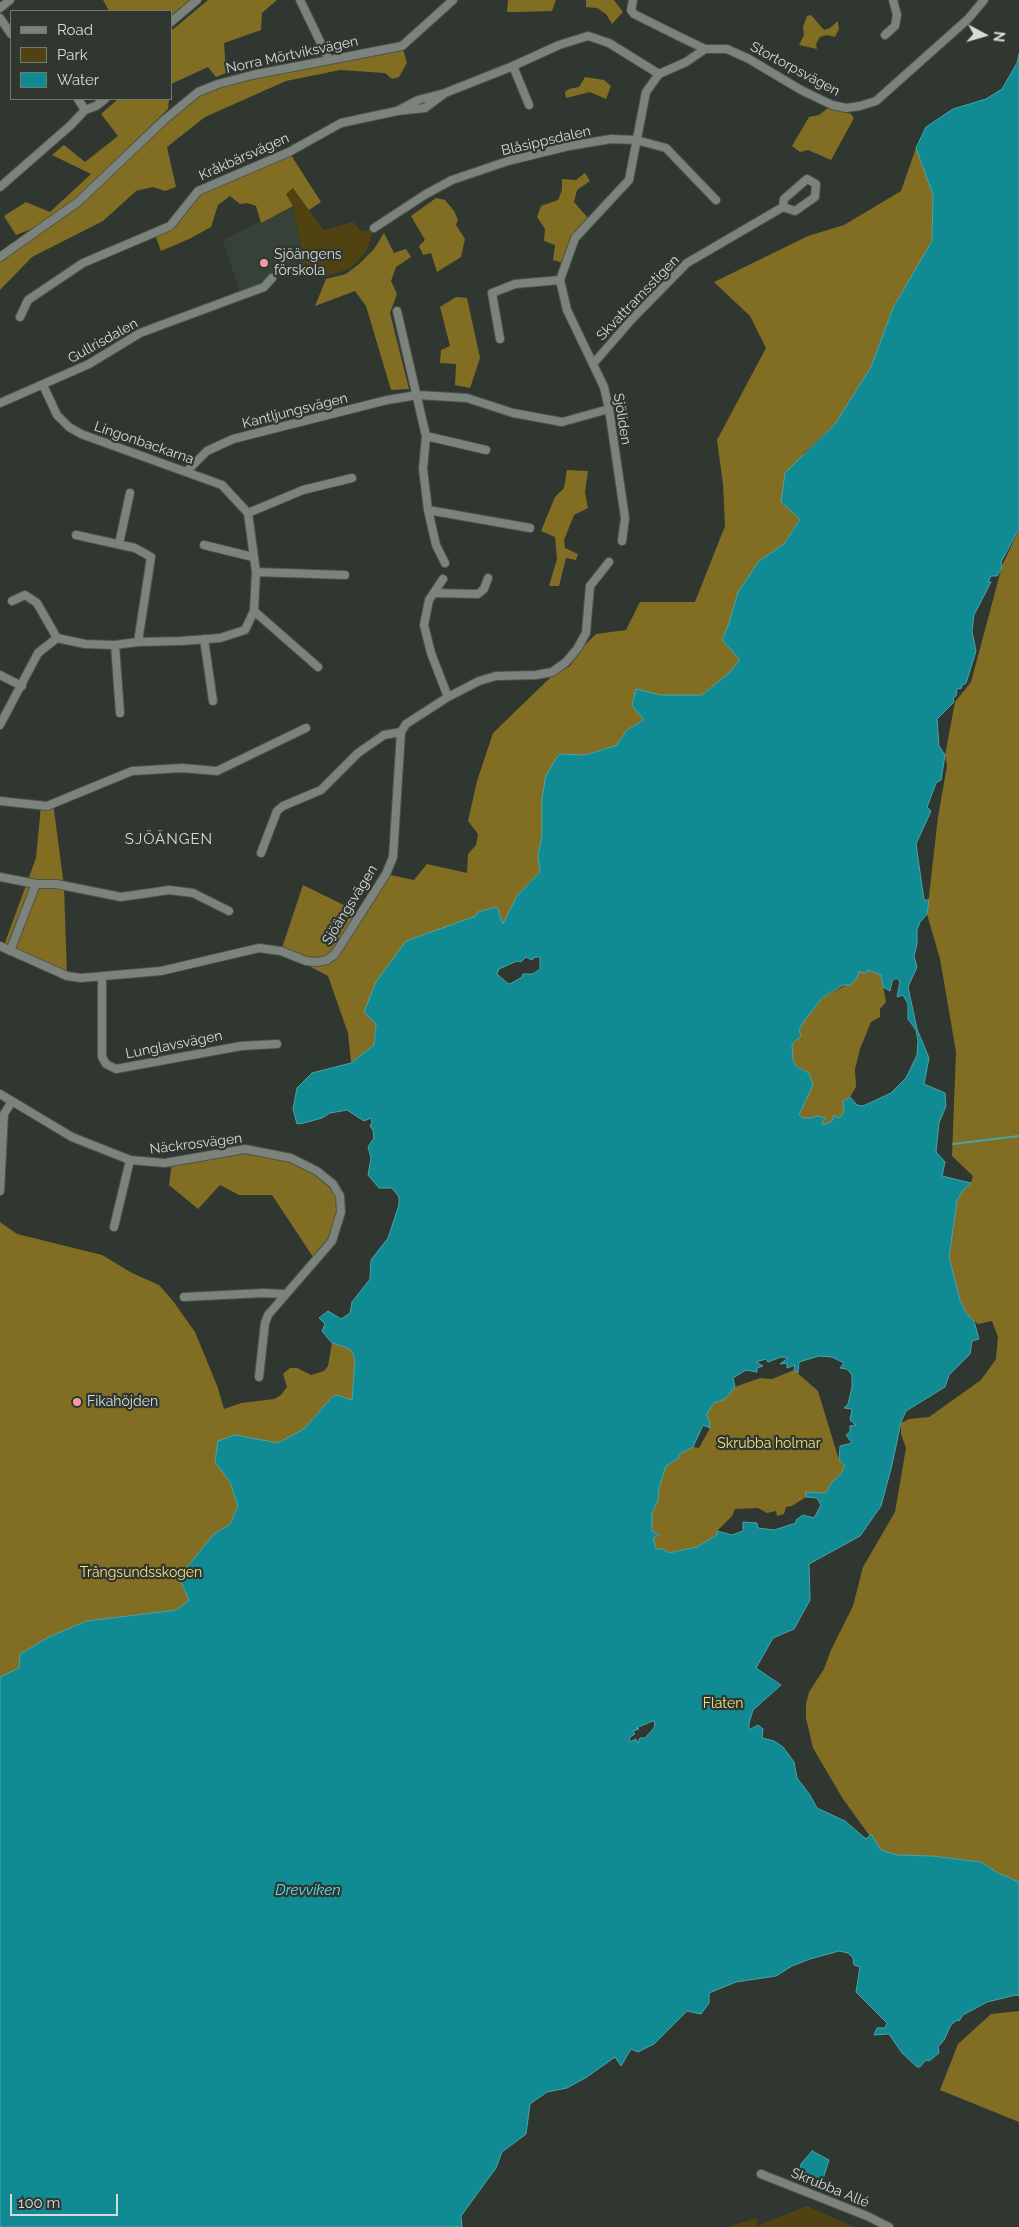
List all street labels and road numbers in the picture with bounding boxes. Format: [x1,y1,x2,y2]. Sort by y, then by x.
street label: Norra Mörtviksvägen [224,33,360,77]
street label: Stortorpsvägen [747,38,843,100]
street label: Blåsippsdalen [500,123,592,159]
street label: Kråkbärsvägen [196,130,292,184]
street label: Skvattramsstigen [593,252,683,344]
street label: Gullrisdalen [65,315,141,367]
street label: Kantljungsvägen [241,390,349,432]
street label: Sjöliden [610,392,634,446]
street label: Lingonbackarna [92,418,196,468]
street label: Sjöängsvägen [319,862,381,948]
street label: Lunglavsvägen [124,1027,224,1063]
street label: Näckrosvägen [149,1130,243,1158]
street label: Skrubba Allé [788,2165,872,2211]

